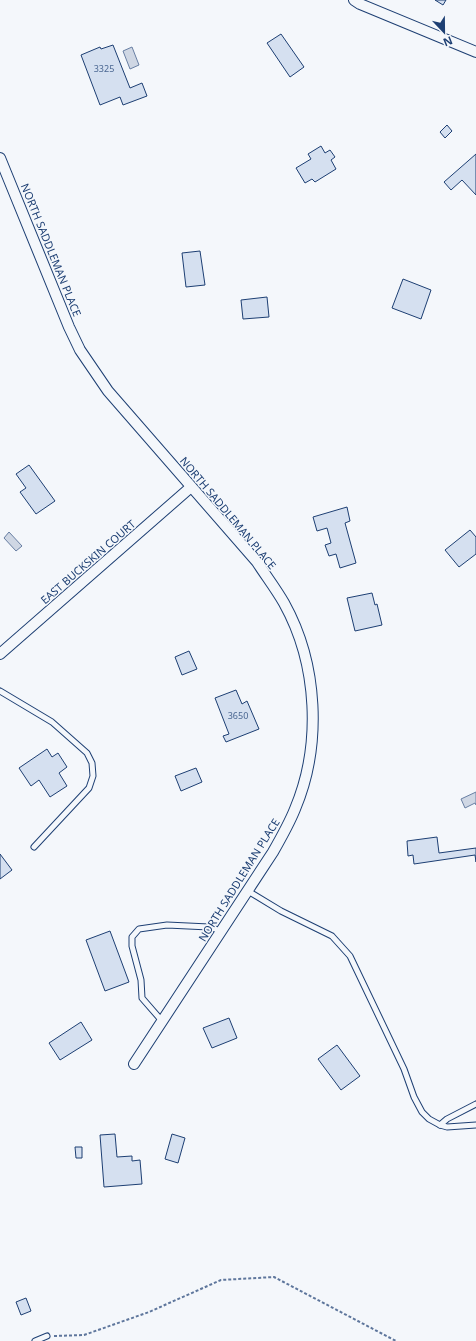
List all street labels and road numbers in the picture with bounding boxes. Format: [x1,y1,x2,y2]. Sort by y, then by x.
street label: NORTH SADDLEMAN PLACE [18,181,85,319]
street label: NORTH SADDLEMAN PLACE [177,453,280,572]
street label: EAST BUCKSKIN COURT [37,516,138,607]
street label: NORTH SADDLEMAN PLACE [194,815,283,944]

